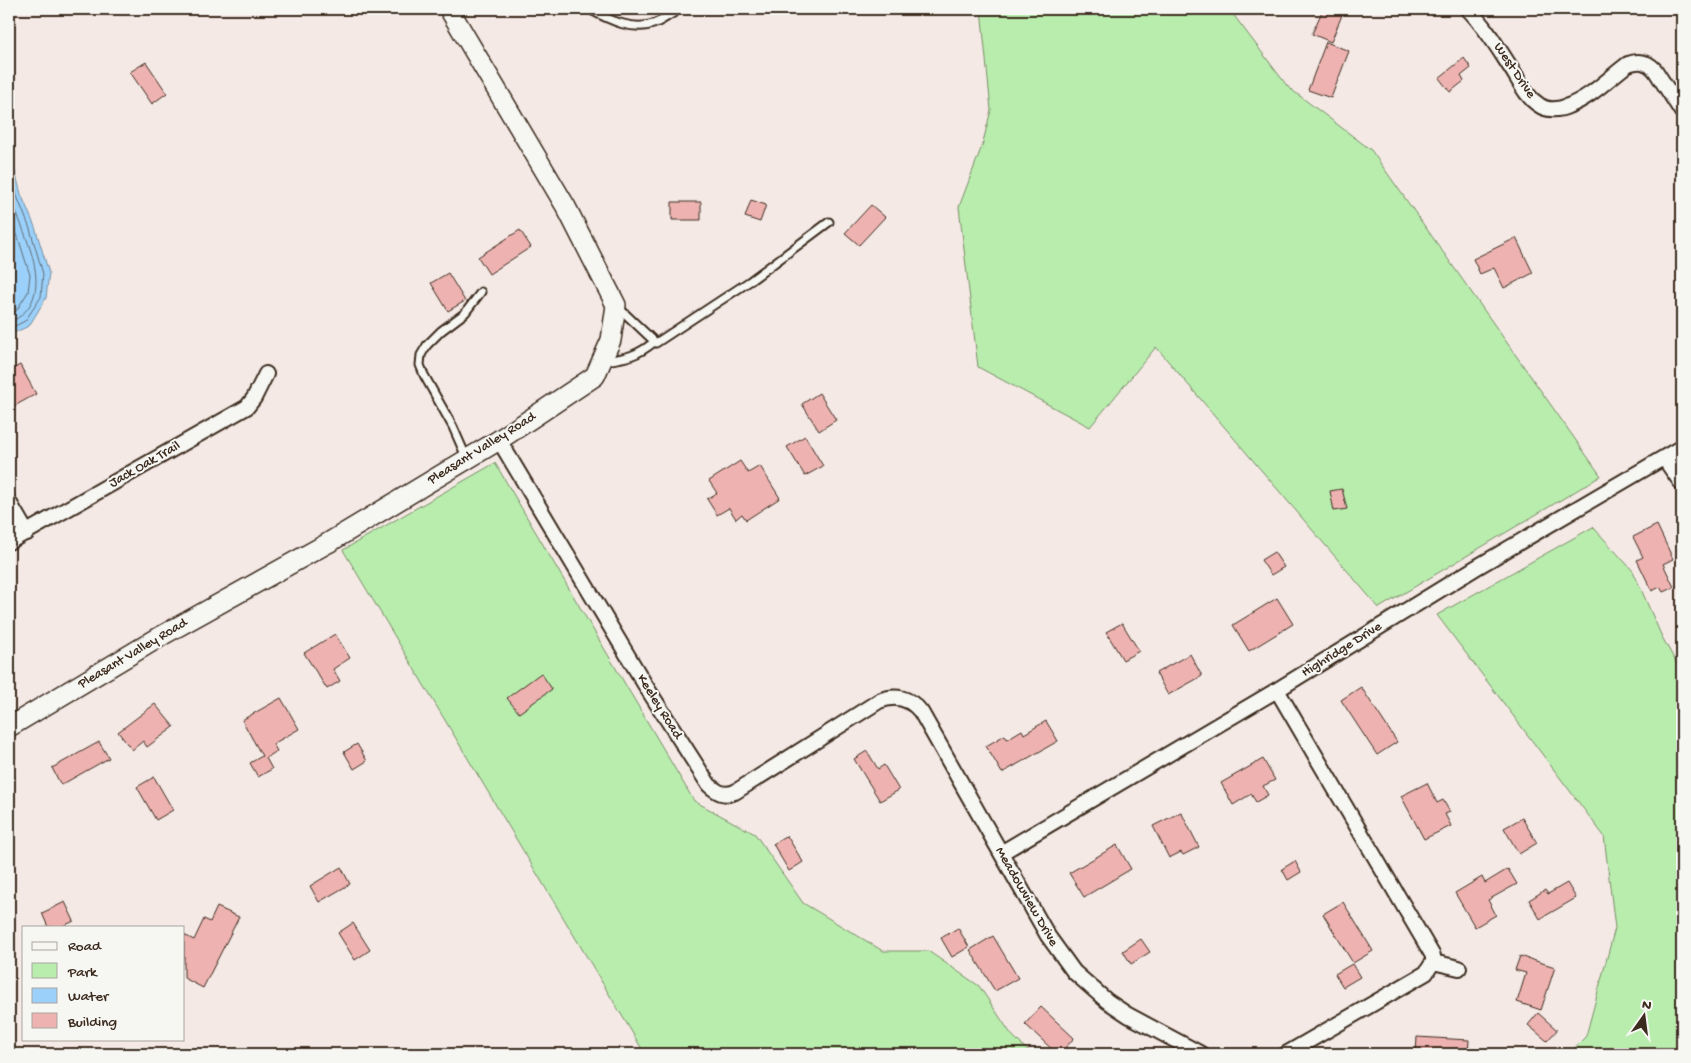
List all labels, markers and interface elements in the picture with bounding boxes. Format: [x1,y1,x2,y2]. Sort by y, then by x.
street label: West Drive [1489,40,1539,103]
street label: Pleasant Valley Road [424,408,541,490]
street label: Jack Oak Trail [106,438,184,492]
street label: Pleasant Valley Road [75,614,192,694]
street label: Highridge Drive [1299,618,1386,682]
street label: Keeley Road [632,671,687,744]
street label: Meadowview Drive [991,844,1062,950]
legend [22,926,185,1040]
text: Road [68,938,102,956]
text: Park [67,964,98,982]
text: Water [68,988,110,1006]
north arrow [1618,990,1668,1040]
text: N [1640,996,1653,1015]
text: Building [67,1014,117,1032]

